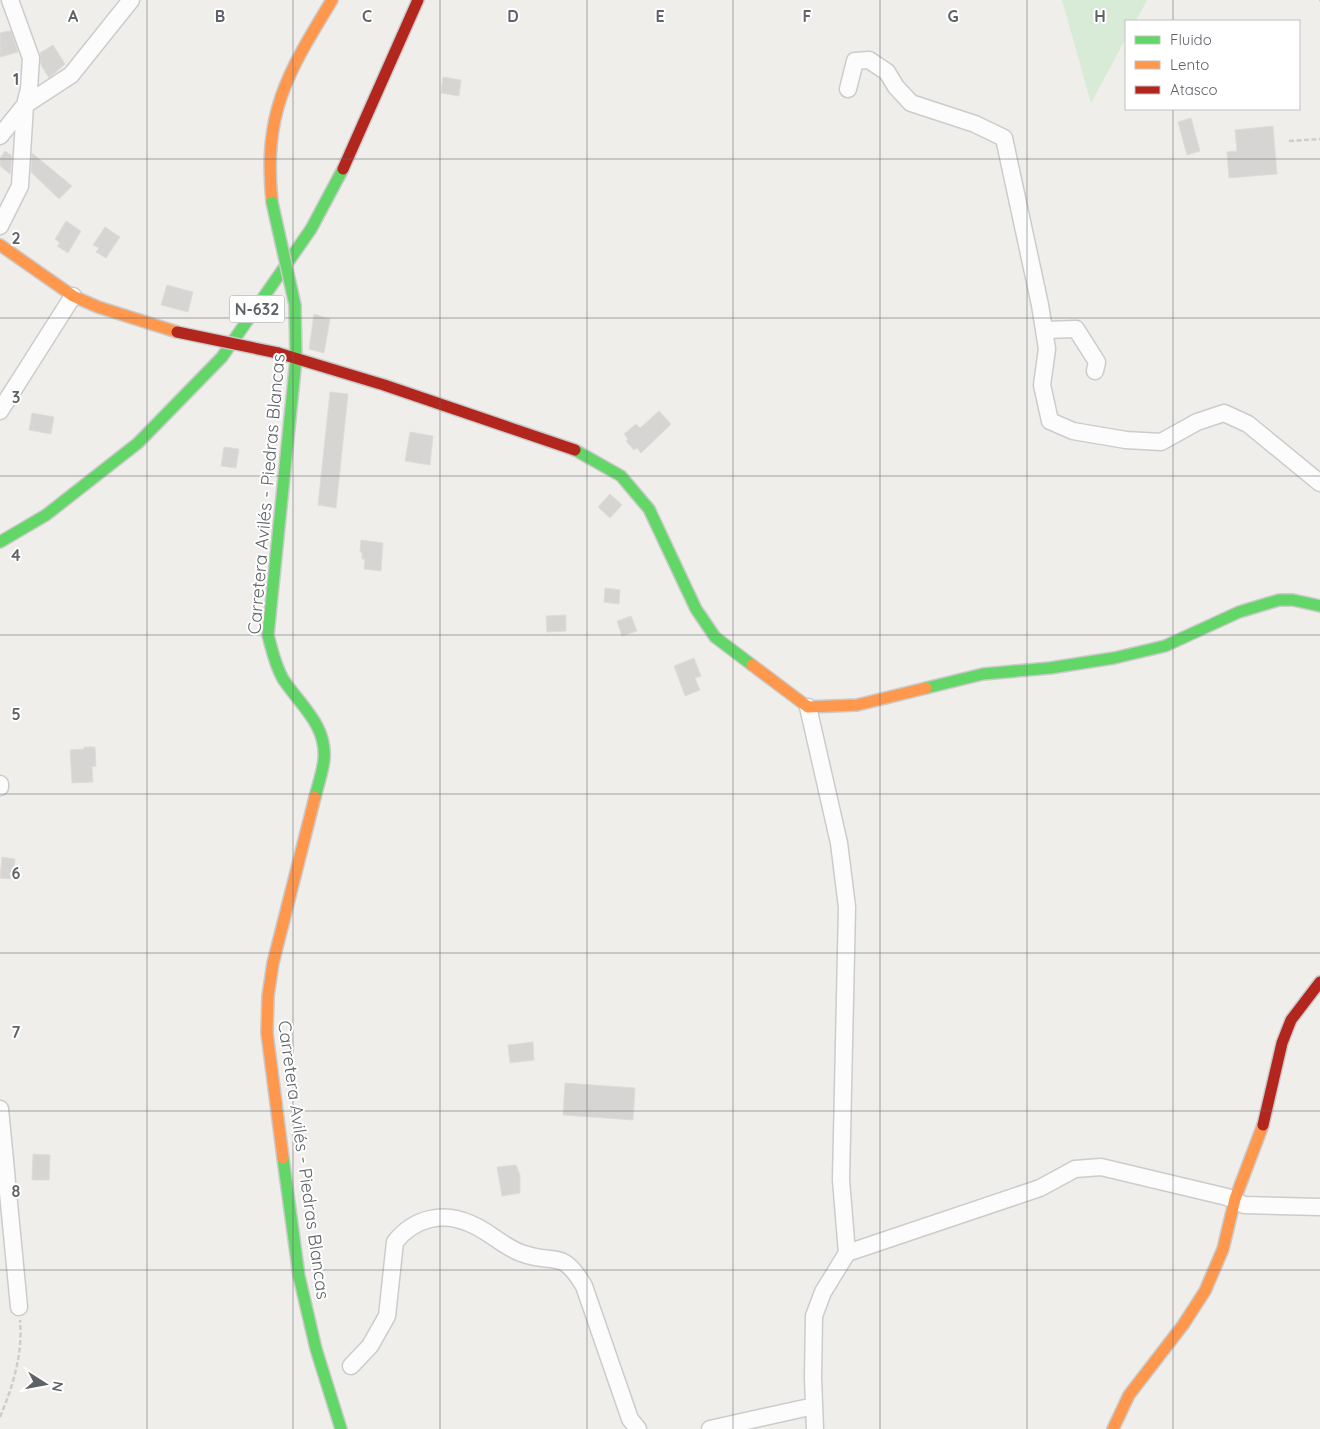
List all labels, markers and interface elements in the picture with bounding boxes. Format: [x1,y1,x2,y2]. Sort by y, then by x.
text: A [68,6,79,26]
text: B [215,6,225,26]
text: C [362,6,372,26]
text: D [507,6,519,26]
text: E [655,6,665,26]
text: F [803,6,812,26]
text: G [947,6,959,26]
text: H [1094,6,1106,26]
legend [1125,20,1300,110]
text: Fluido [1170,30,1212,49]
text: Lento [1170,55,1209,74]
text: 1 [13,69,19,89]
text: Atasco [1170,80,1218,99]
text: 2 [11,228,21,248]
road number: N-632 [230,296,284,322]
street label: Carretera Avilés - Piedras Blancas [242,353,290,635]
text: 3 [12,387,20,407]
text: 4 [11,545,21,565]
text: 5 [11,704,21,724]
text: 6 [12,863,21,883]
street label: Carretera Avilés - Piedras Blancas [273,1019,335,1301]
text: 7 [12,1022,21,1042]
text: 8 [12,1181,21,1201]
north arrow [20,1359,70,1409]
text: N [48,1380,68,1393]

